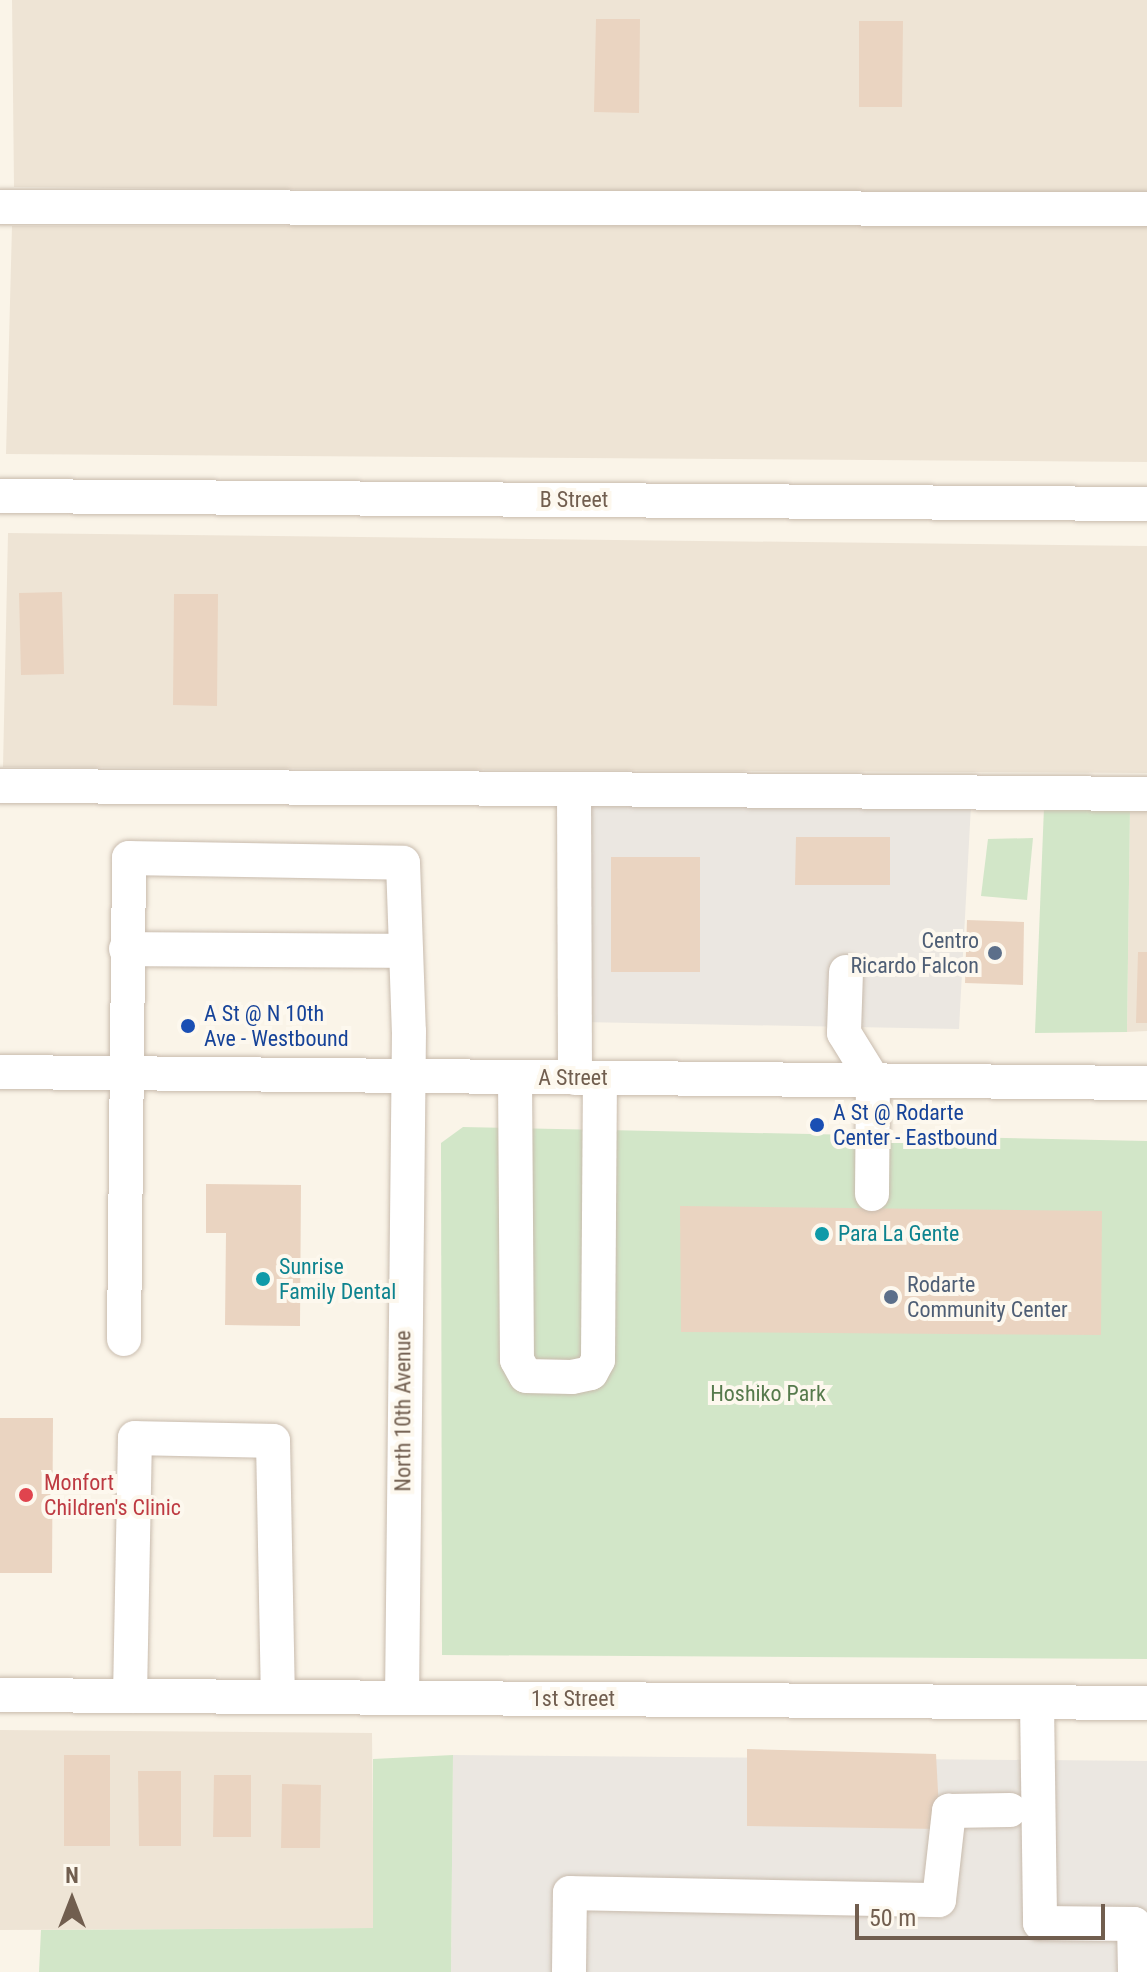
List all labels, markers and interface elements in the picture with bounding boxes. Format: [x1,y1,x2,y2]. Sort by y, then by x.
street label: B Street [540,487,608,513]
place label: Centro Ricardo Falcon [850,927,979,978]
marker: Centro Ricardo Falcon [986,944,1004,962]
place label: A St @ N 10th Ave - Westbound [204,1000,349,1052]
marker: A St @ N 10th Ave - Westbound [179,1017,197,1035]
street label: A Street [538,1065,608,1091]
place label: A St @ Rodarte Center - Eastbound [833,1099,998,1150]
marker: A St @ Rodarte Center - Eastbound [808,1116,826,1134]
place label: Para La Gente [838,1221,959,1247]
marker: Para La Gente [813,1225,831,1243]
place label: Sunrise Family Dental [279,1253,396,1304]
marker: Sunrise Family Dental [254,1270,272,1288]
place label: Rodarte Community Center [907,1271,1068,1322]
marker: Rodarte Community Center [882,1288,900,1306]
street label: North 10th Avenue [390,1330,416,1492]
park label: Hoshiko Park [710,1381,826,1407]
place label: Monfort Children's Clinic [44,1469,181,1520]
marker: Monfort Children's Clinic [15,1484,37,1506]
street label: 1st Street [531,1686,615,1712]
north arrow [32,1860,112,1940]
text: N [65,1863,79,1888]
scale bar [859,1888,1109,1938]
text: 50 m [869,1904,916,1932]

